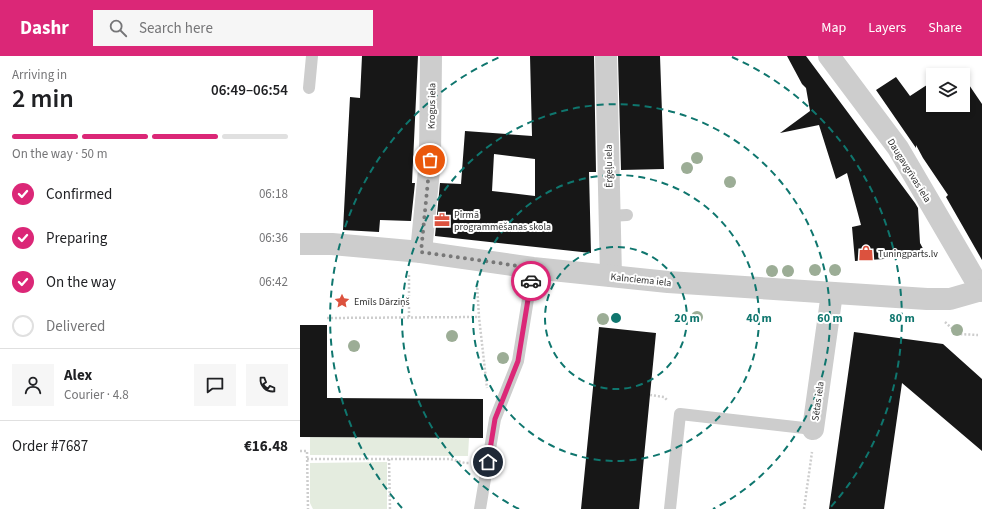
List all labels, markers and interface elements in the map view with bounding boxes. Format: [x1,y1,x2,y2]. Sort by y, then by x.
search box [93,10,373,46]
text: Dashr [20,15,69,42]
icon: search [107,17,129,39]
text: Search here [139,18,213,39]
text: Map [821,18,846,38]
text: Layers [868,18,906,38]
text: Share [928,18,962,38]
text: Arriving in [12,66,67,84]
map controls [926,68,970,112]
button: layers [926,68,970,112]
text: 2 min [12,80,74,117]
text: 06:49–06:54 [211,80,288,101]
street label: Krogus iela [425,83,439,129]
street label: Daugavgrīvas iela [884,136,934,205]
pin [413,143,447,177]
street label: Ērģeļu iela [602,144,616,188]
text: On the way · 50 m [12,145,107,163]
icon: bag [419,149,441,171]
icon: check [12,183,34,205]
text: Confirmed [46,184,112,205]
text: 06:18 [259,185,288,203]
place label: Pirmā programmēšanas skola [454,208,551,234]
office icon: Pirmā programmēšanas skola [433,211,451,229]
icon: check [12,227,34,249]
text: Preparing [46,228,107,249]
text: 06:36 [259,229,288,247]
shop icon: Tuningparts.lv [857,244,875,262]
place label: Tuningparts.lv [878,247,938,261]
courier [511,261,551,301]
icon: car [520,270,542,292]
street label: Kalnciema iela [610,270,672,290]
icon: check [12,271,34,293]
text: On the way [46,272,116,293]
text: 06:42 [259,273,288,291]
place icon: Emīls Dārziņš [333,292,351,310]
place label: Emīls Dārziņš [354,295,410,309]
text: 20 m [674,310,700,327]
text: 40 m [746,310,772,327]
text: 60 m [817,310,843,327]
text: 80 m [889,310,915,327]
centre of rings [609,311,623,325]
text: Delivered [46,316,105,337]
button: person [12,364,54,406]
button: chat [194,364,236,406]
button: phone [246,364,288,406]
text: Alex [64,365,92,386]
street label: Sētas iela [808,381,828,422]
text: Courier · 4.8 [64,386,129,404]
text: Order #7687 [12,436,88,457]
text: €16.48 [244,436,288,457]
pin [471,445,505,479]
icon: home [477,451,499,473]

